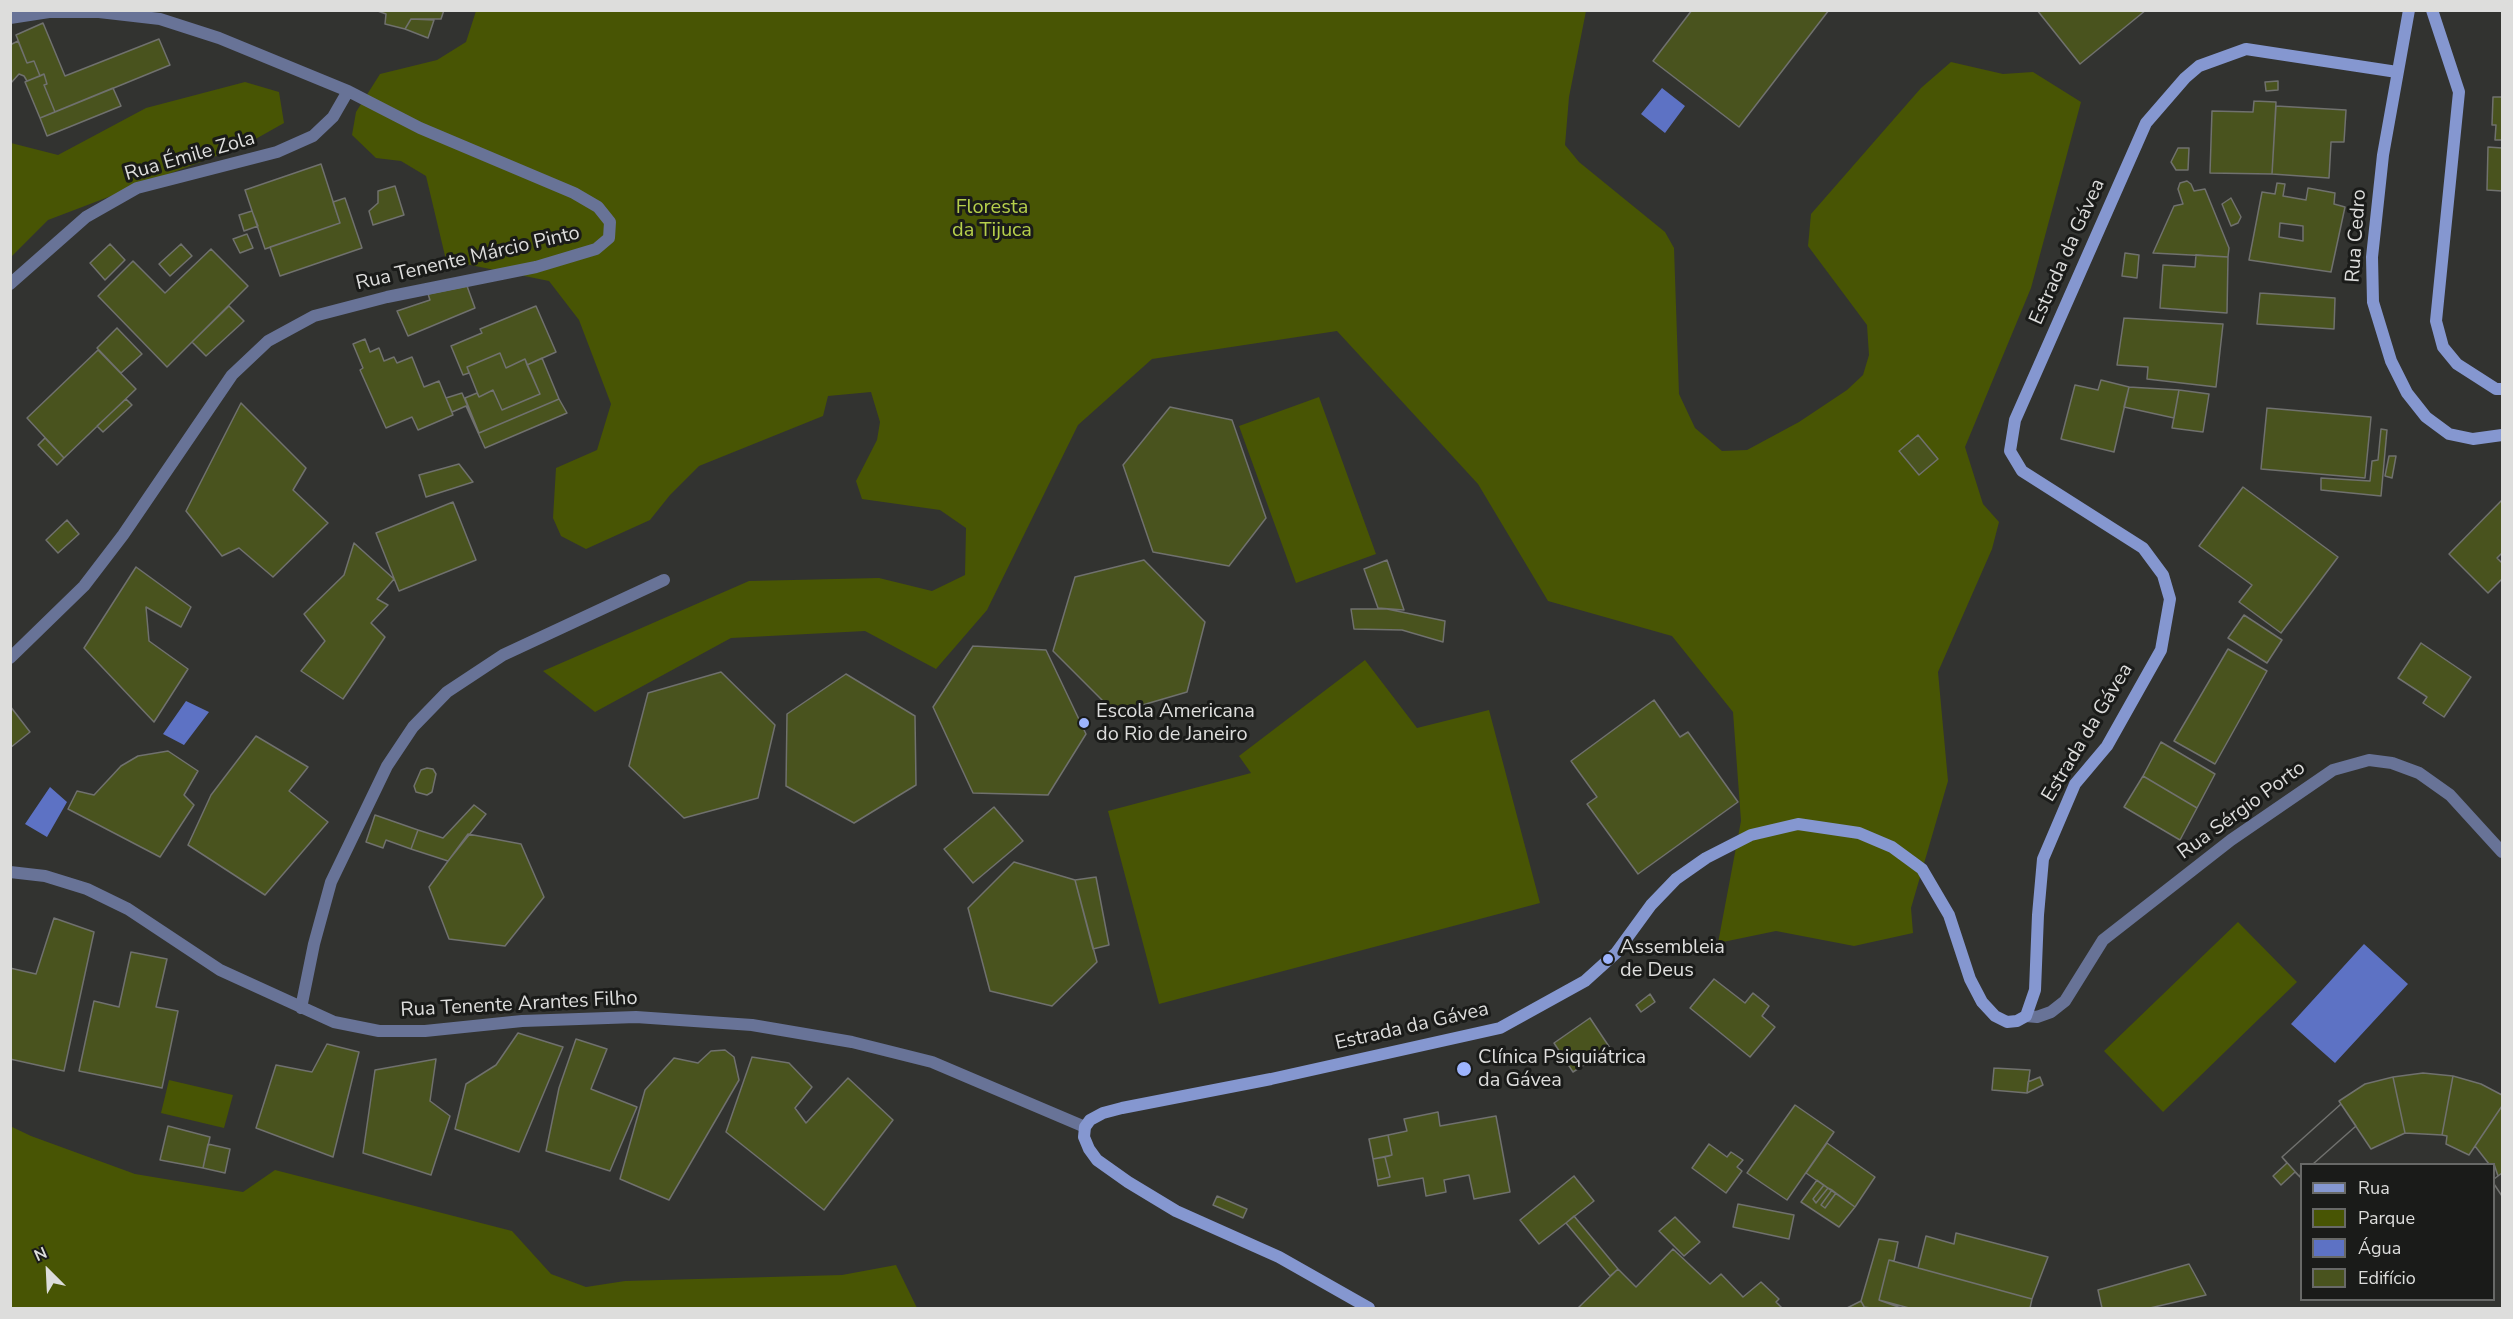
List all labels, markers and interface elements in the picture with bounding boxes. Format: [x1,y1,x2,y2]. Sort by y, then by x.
street label: Rua Émile Zola [122,127,258,187]
street label: Estrada da Gávea [2025,175,2111,329]
street label: Rua Cedro [2342,189,2372,283]
park label: Floresta da Tijuca [952,196,1032,243]
street label: Rua Tenente Márcio Pinto [354,222,582,296]
street label: Estrada da Gávea [2037,660,2139,806]
place label: Escola Americana do Rio de Janeiro [1096,700,1255,747]
marker: Escola Americana do Rio de Janeiro [1077,716,1091,730]
street label: Rua Sérgio Porto [2173,757,2311,865]
place label: Assembleia de Deus [1620,936,1725,983]
marker: Assembleia de Deus [1601,952,1615,966]
street label: Rua Tenente Arantes Filho [400,987,638,1023]
street label: Estrada da Gávea [1333,998,1491,1056]
place label: Clínica Psiquiátrica da Gávea [1478,1046,1646,1093]
marker: Clínica Psiquiátrica da Gávea [1455,1060,1473,1078]
legend [2300,1163,2495,1301]
text: Rua [2358,1176,2390,1200]
text: Parque [2358,1206,2415,1230]
text: Água [2358,1236,2401,1260]
north arrow [18,1241,78,1301]
text: N [31,1242,51,1267]
text: Edifício [2358,1266,2416,1290]

